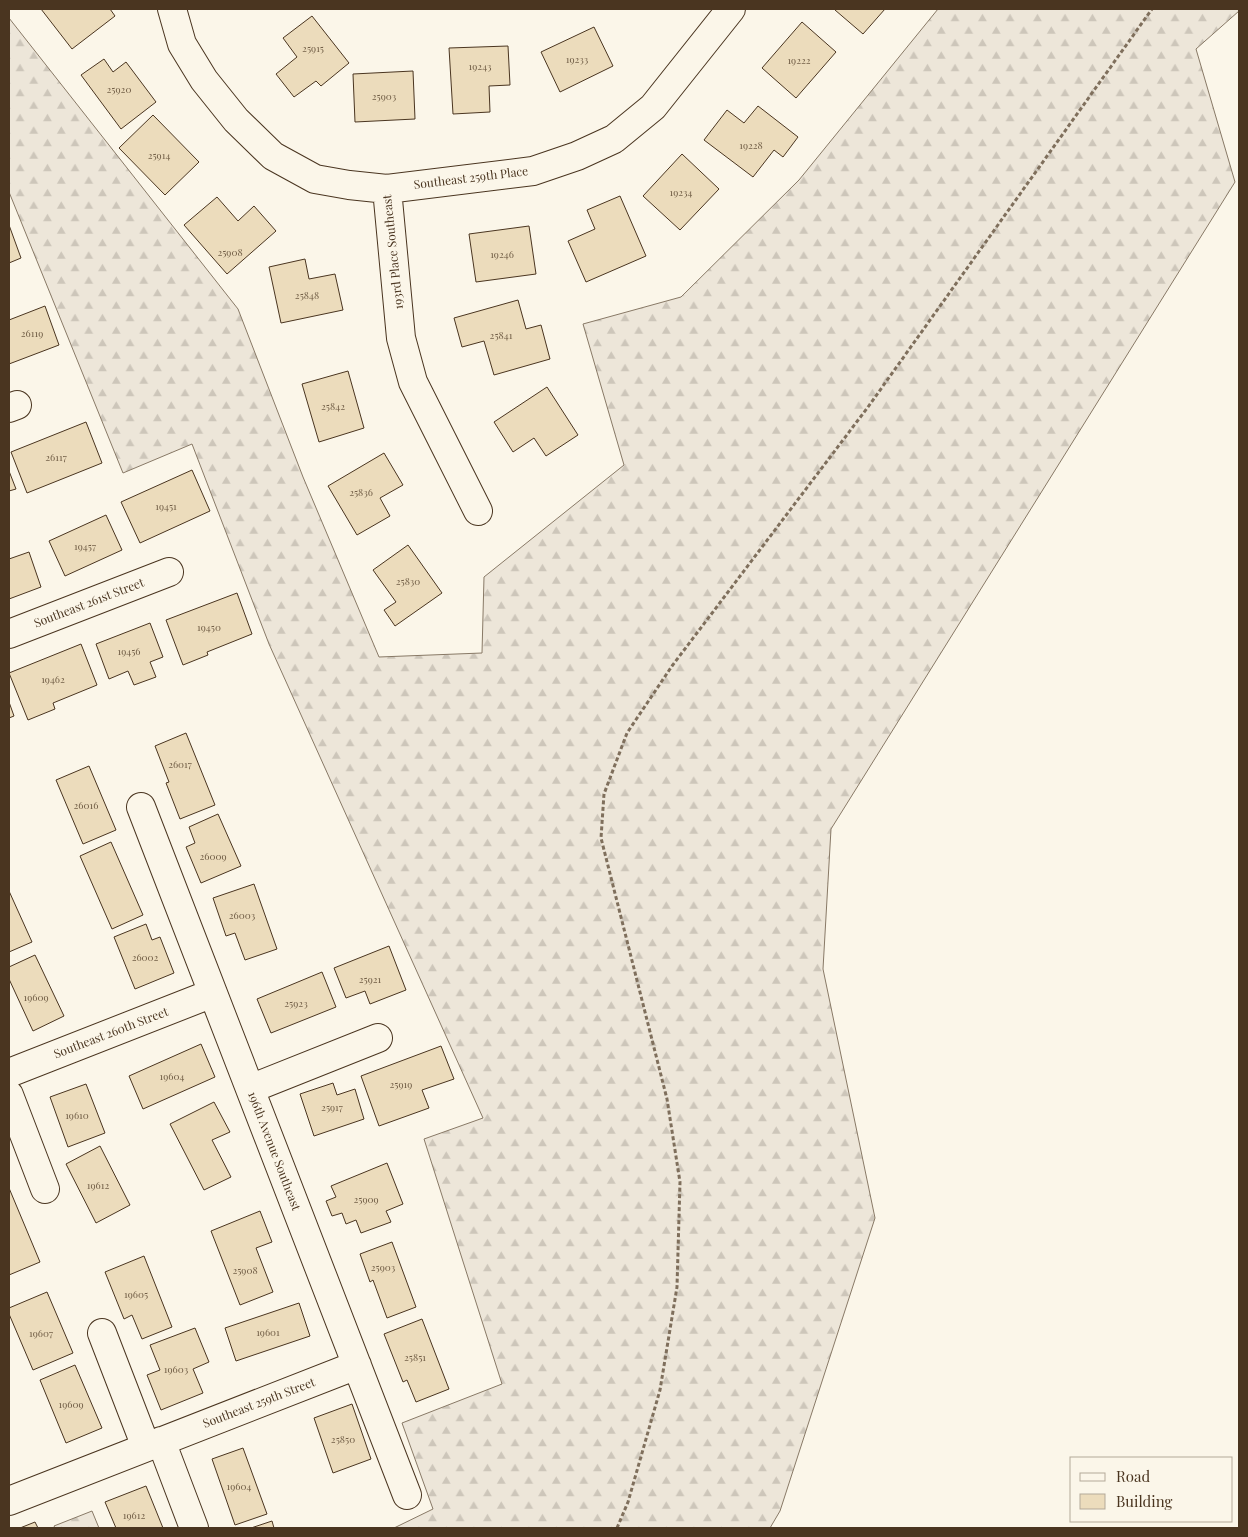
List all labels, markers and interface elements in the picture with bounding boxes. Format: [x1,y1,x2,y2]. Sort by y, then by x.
house number: 25915 [302,41,324,55]
house number: 19233 [566,52,589,66]
house number: 19222 [787,53,811,67]
house number: 19243 [469,59,492,73]
house number: 25920 [107,82,131,96]
house number: 25903 [372,89,397,103]
house number: 19228 [739,138,763,152]
house number: 25914 [148,148,170,162]
street label: Southeast 259th Place [413,162,529,192]
house number: 19234 [669,185,693,199]
street label: 193rd Place Southeast [378,193,406,310]
house number: 25908 [217,245,243,259]
house number: 19246 [490,247,514,261]
house number: 25848 [295,288,319,302]
house number: 26119 [21,326,43,340]
house number: 25841 [490,328,513,342]
house number: 25842 [321,399,345,413]
house number: 26117 [45,450,67,464]
house number: 25836 [349,485,373,499]
house number: 19451 [155,499,177,513]
house number: 19457 [74,539,96,553]
street label: Southeast 261st Street [31,573,147,630]
house number: 25830 [396,574,420,588]
house number: 19450 [197,620,221,634]
house number: 19456 [117,644,141,658]
house number: 19462 [41,672,65,686]
house number: 26017 [168,757,192,771]
house number: 26016 [74,798,98,812]
house number: 26009 [199,849,227,863]
house number: 26003 [229,908,256,922]
house number: 26002 [132,950,159,964]
house number: 25921 [359,972,382,986]
house number: 19609 [23,990,49,1004]
house number: 25923 [284,996,308,1010]
street label: Southeast 260th Street [51,1003,171,1061]
house number: 19604 [160,1069,185,1083]
house number: 25919 [390,1077,412,1091]
street label: 196th Avenue Southeast [245,1089,305,1213]
house number: 25917 [321,1100,343,1114]
house number: 19610 [65,1108,89,1122]
house number: 19612 [87,1178,109,1192]
house number: 25909 [353,1192,379,1206]
house number: 25903 [371,1260,396,1274]
house number: 25908 [232,1263,258,1277]
house number: 19605 [124,1287,148,1301]
house number: 19601 [256,1325,280,1339]
house number: 19607 [29,1326,53,1340]
house number: 25851 [404,1350,426,1364]
house number: 19603 [164,1362,189,1376]
street label: Southeast 259th Street [200,1373,318,1431]
house number: 19609 [58,1397,84,1411]
house number: 25850 [331,1432,355,1446]
legend [1070,1457,1233,1522]
text: Road [1116,1466,1150,1486]
house number: 19604 [227,1479,252,1493]
text: Building [1116,1491,1173,1511]
house number: 19612 [123,1508,145,1522]

